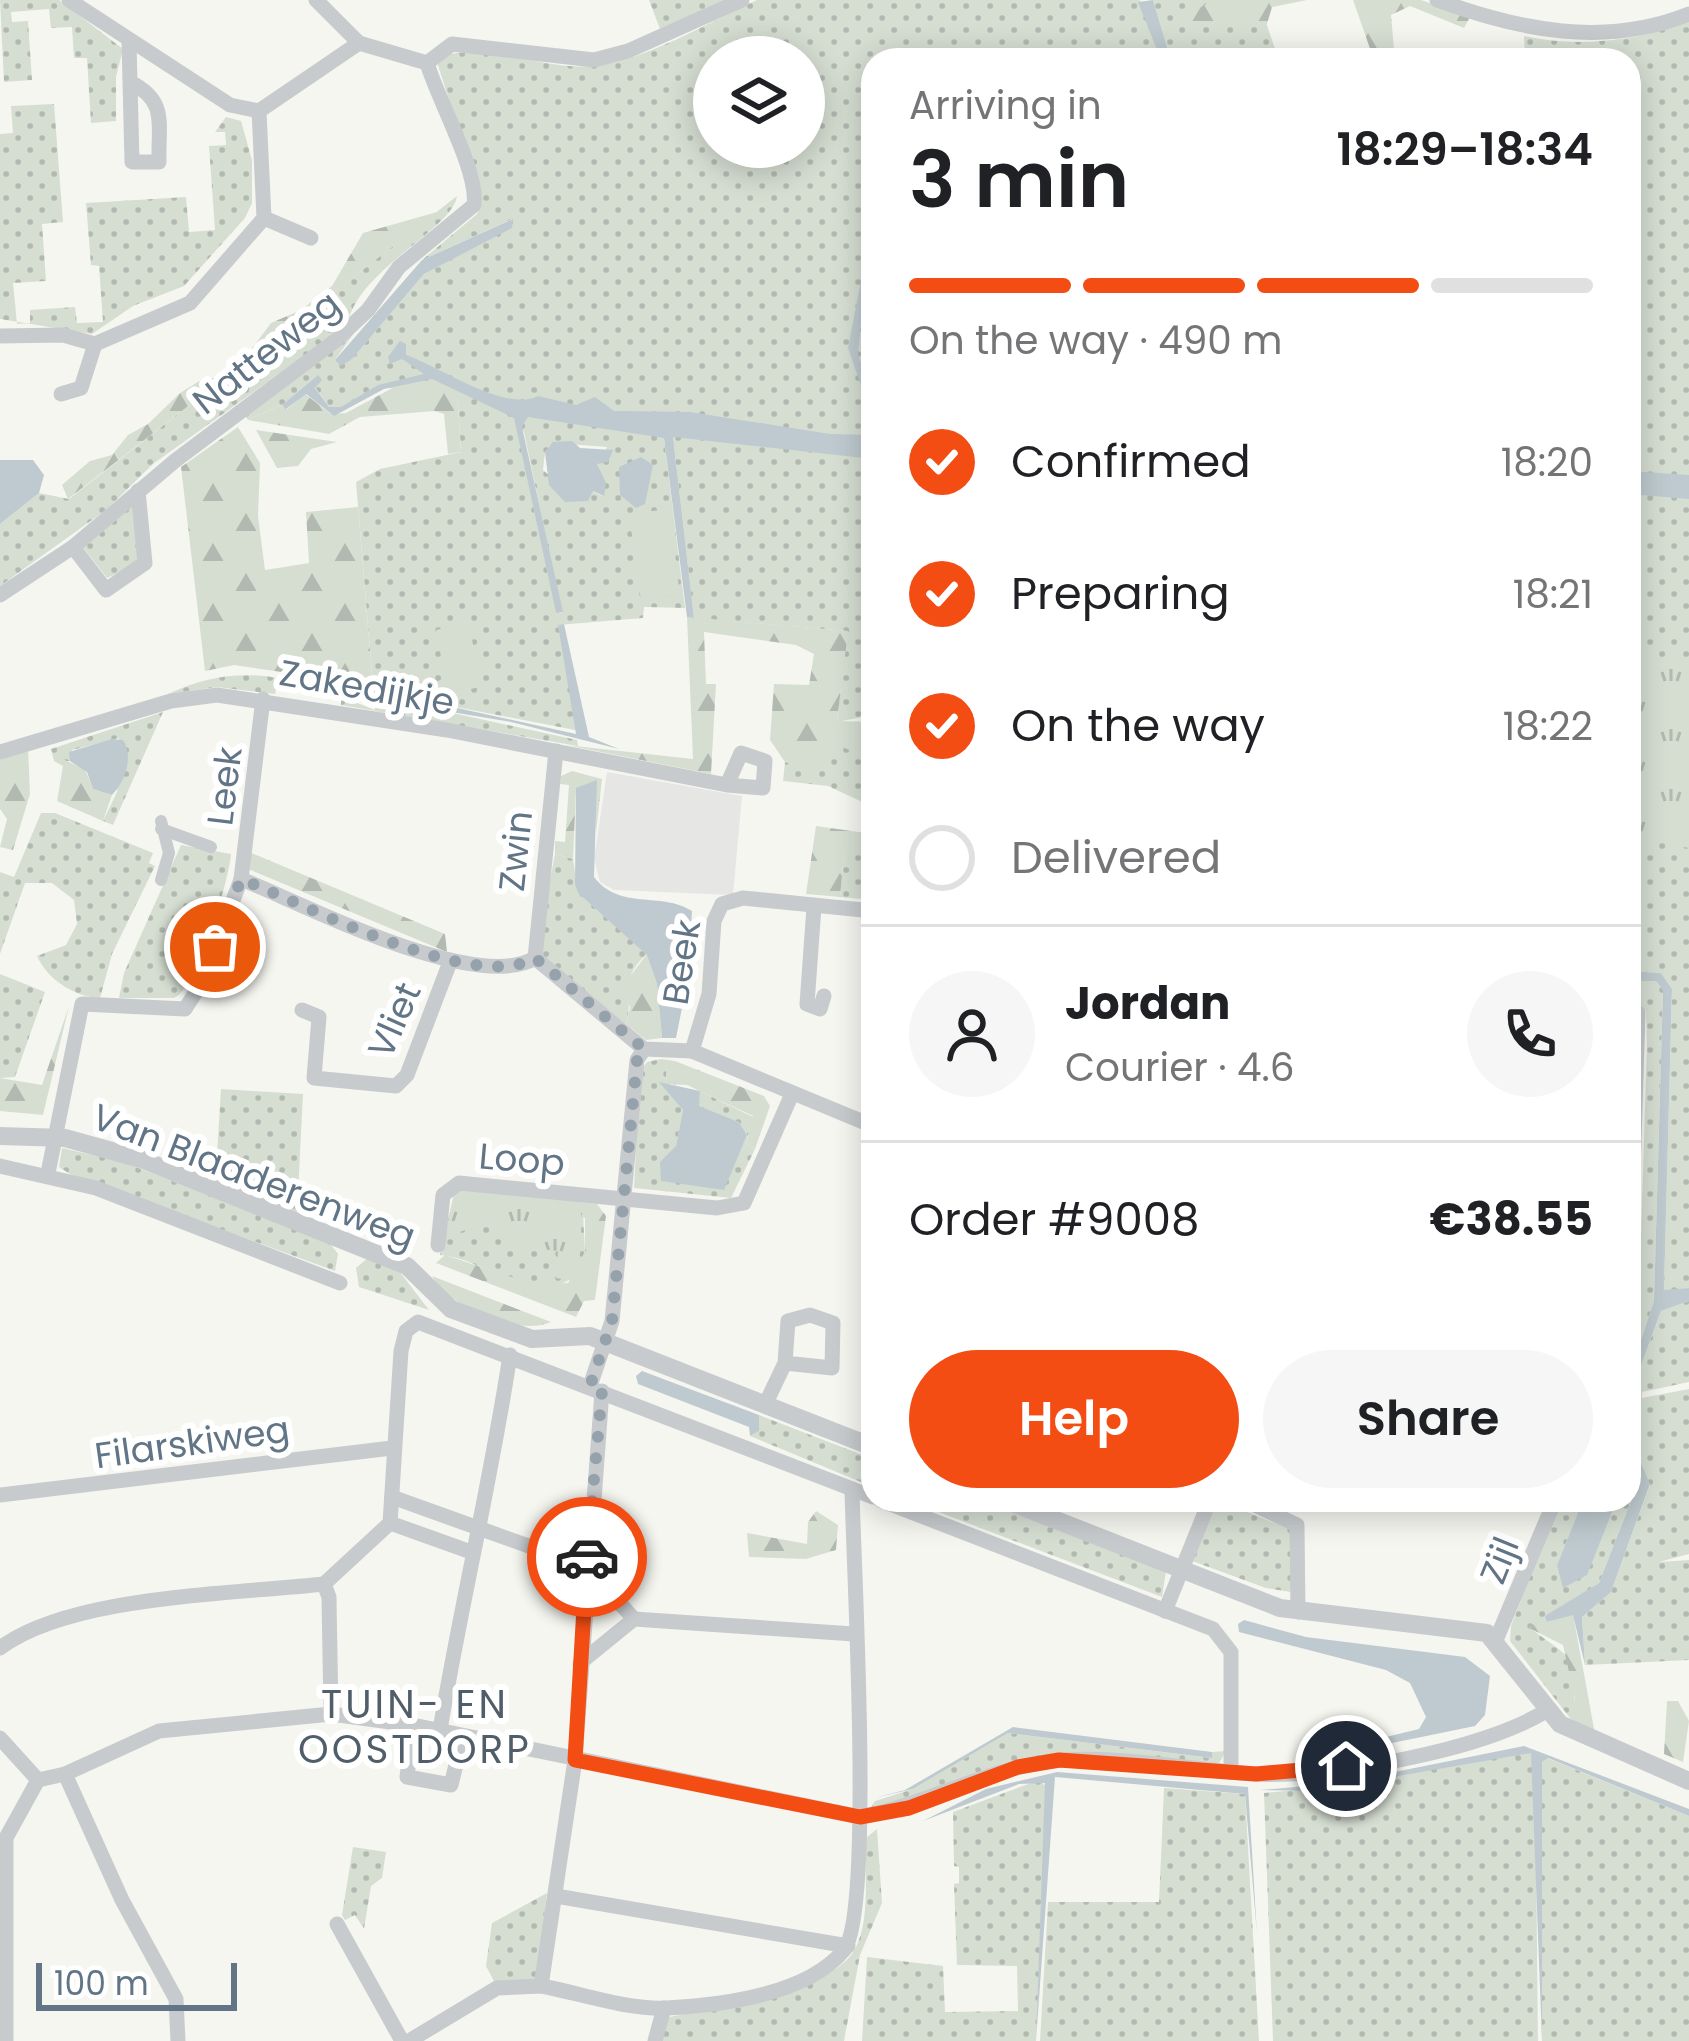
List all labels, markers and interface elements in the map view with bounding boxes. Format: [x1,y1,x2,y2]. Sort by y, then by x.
map controls [693,36,825,168]
button: layers [693,36,825,168]
text: Arriving in [909,78,1102,133]
text: 18:29–18:34 [1337,118,1593,181]
text: 3 min [909,125,1129,234]
street label: Natteweg [182,279,351,426]
text: On the way · 490 m [909,313,1282,368]
icon: check [909,429,975,495]
text: Confirmed [1011,430,1251,493]
text: 18:20 [1501,435,1593,490]
icon: check [909,561,975,627]
text: Preparing [1011,562,1230,625]
text: 18:21 [1513,567,1593,622]
street label: Zakedijkje [276,647,458,728]
icon: check [909,693,975,759]
text: On the way [1011,694,1265,757]
text: 18:22 [1503,699,1593,754]
street label: Leek [194,743,255,828]
street label: Zwin [486,808,545,894]
text: Delivered [1011,826,1221,889]
pin [164,896,266,998]
icon: bag [182,914,248,980]
street label: Beek [650,916,713,1008]
button: person [909,971,1035,1097]
button: phone [1467,971,1593,1097]
text: Jordan [1065,972,1230,1035]
street label: Vliet [355,974,434,1066]
text: Courier · 4.6 [1065,1040,1294,1095]
street label: Van Blaaderenweg [85,1091,423,1262]
street label: Loop [477,1130,567,1189]
text: Order #9008 [909,1188,1199,1251]
text: €38.55 [1430,1188,1593,1251]
button: Help [909,1350,1239,1488]
button: Share [1263,1350,1593,1488]
street label: Filarskiweg [91,1404,293,1481]
courier [527,1497,647,1617]
icon: car [554,1524,620,1590]
street label: Zijl [1467,1529,1532,1591]
district label: TUIN- EN OOSTDORP [298,1677,532,1777]
pin [1295,1715,1397,1817]
icon: home [1313,1733,1379,1799]
scale bar [36,1957,237,2010]
text: 100 m [54,1960,149,2007]

